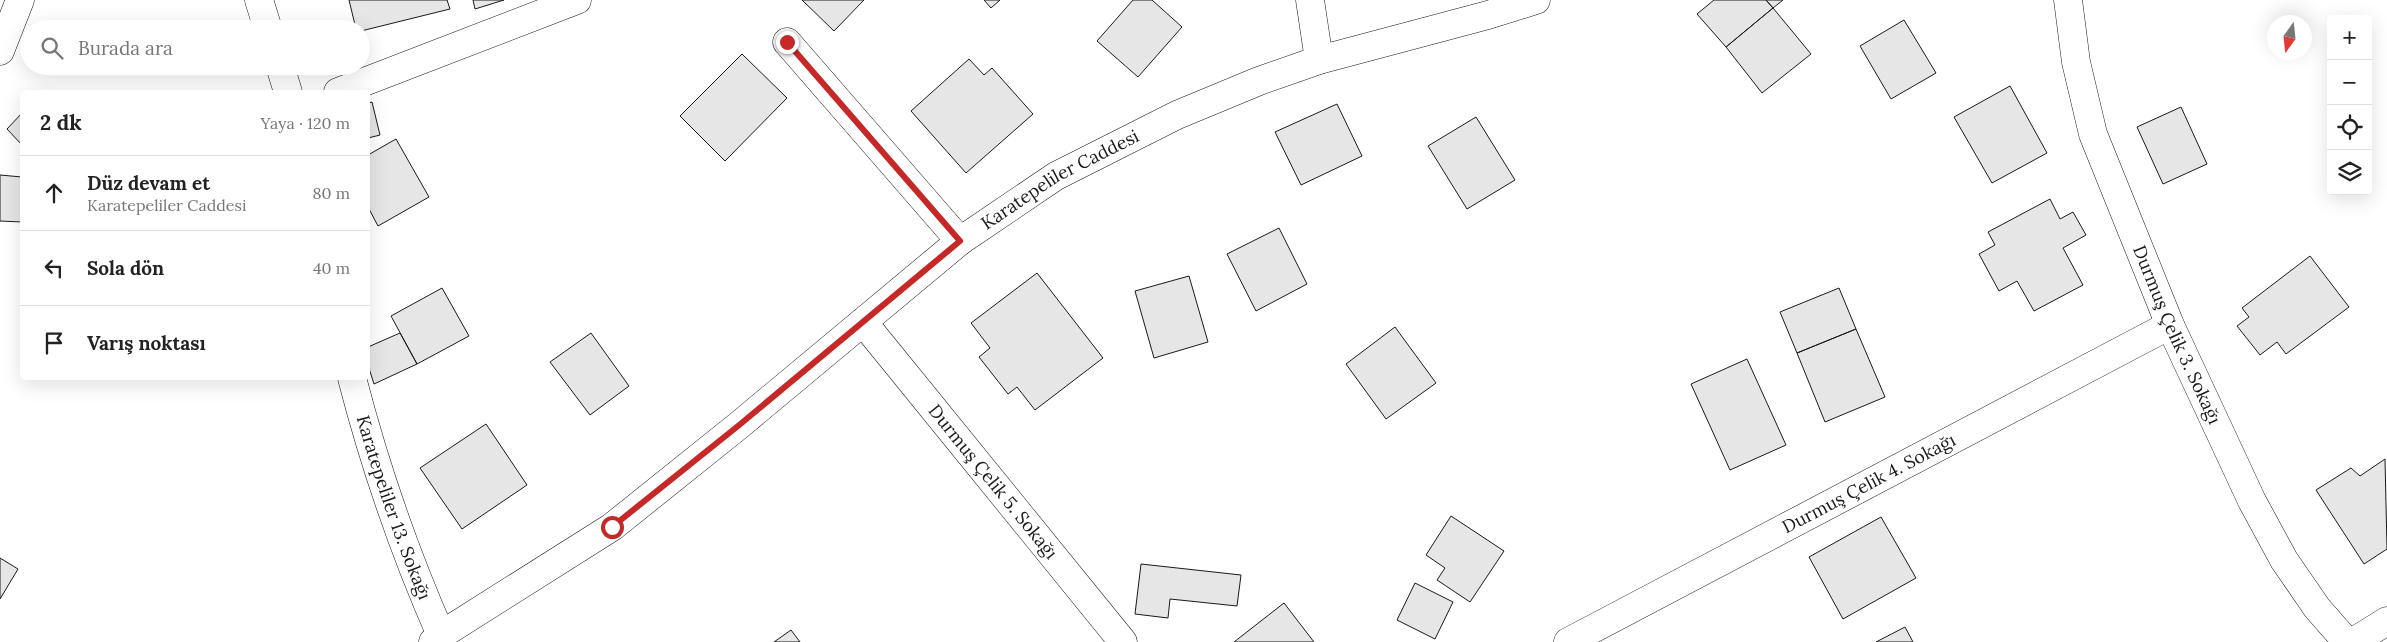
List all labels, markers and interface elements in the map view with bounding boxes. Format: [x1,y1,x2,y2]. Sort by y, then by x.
north arrow [2267,15,2312,60]
map controls [2327,15,2372,195]
button: + [2327,15,2372,60]
search box [20,20,370,75]
route end [776,31,799,54]
icon: search [38,34,66,62]
text: Burada ara [78,36,173,60]
button: − [2327,60,2372,105]
button: locate [2327,105,2372,150]
text: 2 dk [40,109,82,136]
text: Yaya · 120 m [261,113,350,133]
street label: Karatepeliler Caddesi [976,124,1143,234]
button: layers [2327,150,2372,195]
text: Düz devam et [87,171,210,195]
icon: ahead [40,179,68,207]
text: 80 m [313,183,350,203]
text: Karatepeliler Caddesi [87,195,246,215]
street label: Durmuş Çelik 3. Sokağı [2128,242,2227,428]
icon: left [40,254,68,282]
text: Sola dön [87,256,164,280]
text: 40 m [313,258,350,278]
icon: arrive [40,329,68,357]
text: Varış noktası [87,331,206,355]
street label: Durmuş Çelik 5. Sokağı [924,400,1063,564]
street label: Karatepeliler 13. Sokağı [352,413,437,603]
street label: Durmuş Çelik 4. Sokağı [1778,428,1959,538]
route start [601,516,624,539]

